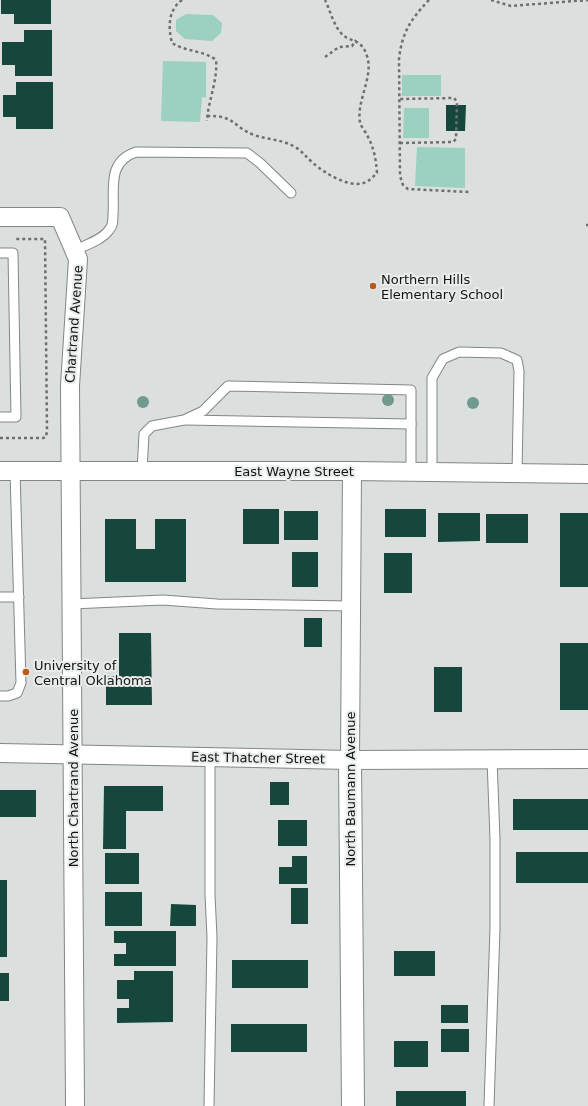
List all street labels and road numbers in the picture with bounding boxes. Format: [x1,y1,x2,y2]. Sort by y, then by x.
street label: Chartrand Avenue [62,265,86,383]
street label: East Wayne Street [234,464,354,479]
street label: North Chartrand Avenue [66,709,81,867]
street label: North Baumann Avenue [343,711,358,867]
street label: East Thatcher Street [191,749,325,767]

